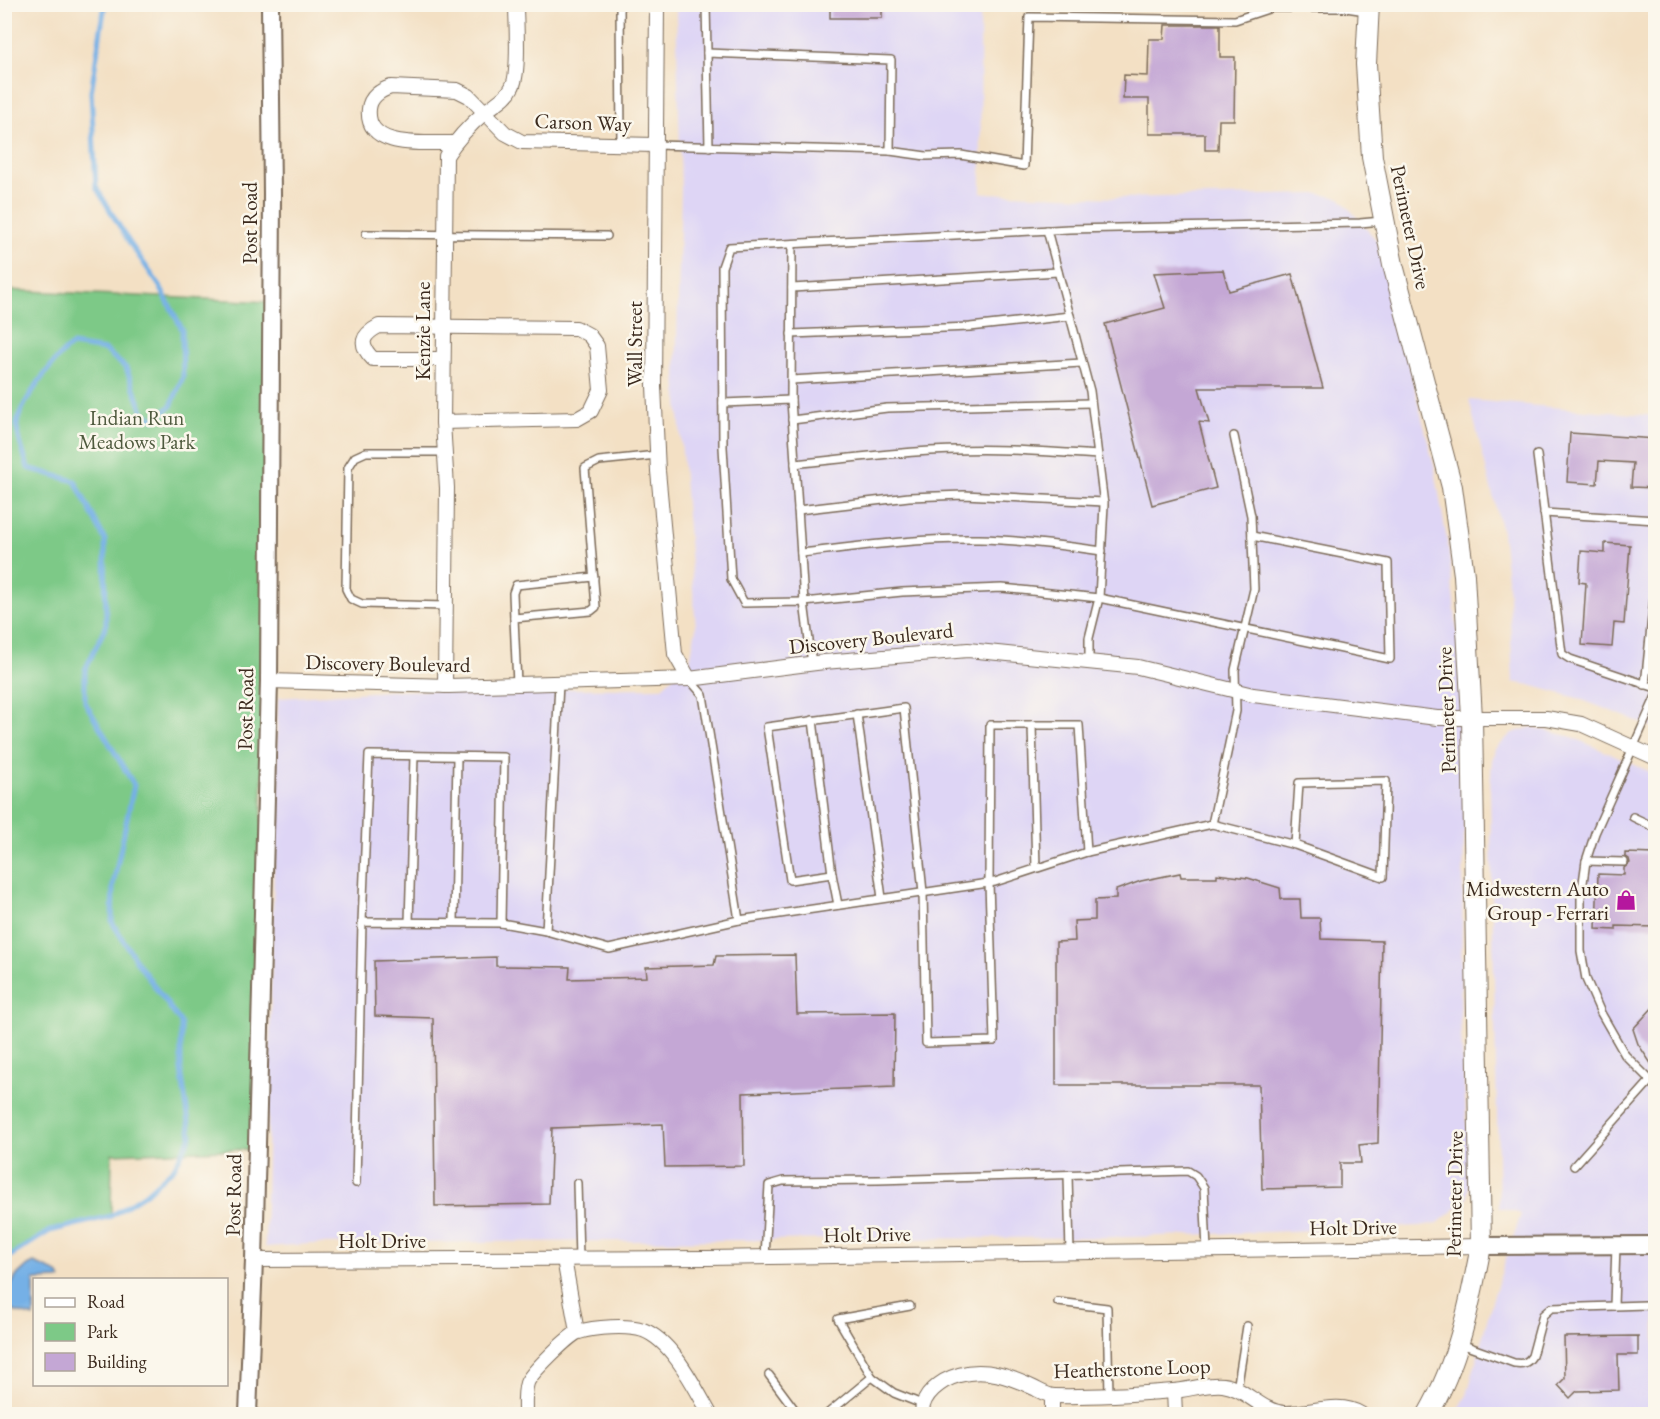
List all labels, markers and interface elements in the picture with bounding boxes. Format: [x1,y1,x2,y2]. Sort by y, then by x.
street label: Carson Way [534,107,633,137]
street label: Perimeter Drive [1385,162,1437,292]
street label: Post Road [236,181,263,264]
street label: Kenzie Lane [409,282,436,380]
street label: Wall Street [621,301,648,387]
park label: Indian Run Meadows Park [79,404,197,455]
street label: Discovery Boulevard [787,616,955,660]
street label: Perimeter Drive [1430,646,1462,774]
street label: Discovery Boulevard [305,648,471,678]
street label: Post Road [231,667,259,750]
place label: Midwestern Auto Group - Ferrari [1466,875,1609,926]
shop icon: Midwestern Auto Group - Ferrari [1614,888,1638,912]
street label: Perimeter Drive [1439,1131,1469,1257]
street label: Post Road [219,1153,247,1236]
street label: Holt Drive [1309,1213,1397,1241]
street label: Holt Drive [823,1220,911,1248]
street label: Holt Drive [338,1227,426,1254]
legend [33,1278,228,1386]
text: Road [87,1290,126,1313]
text: Park [87,1320,118,1343]
text: Building [87,1350,147,1373]
street label: Heatherstone Loop [1053,1352,1211,1384]

